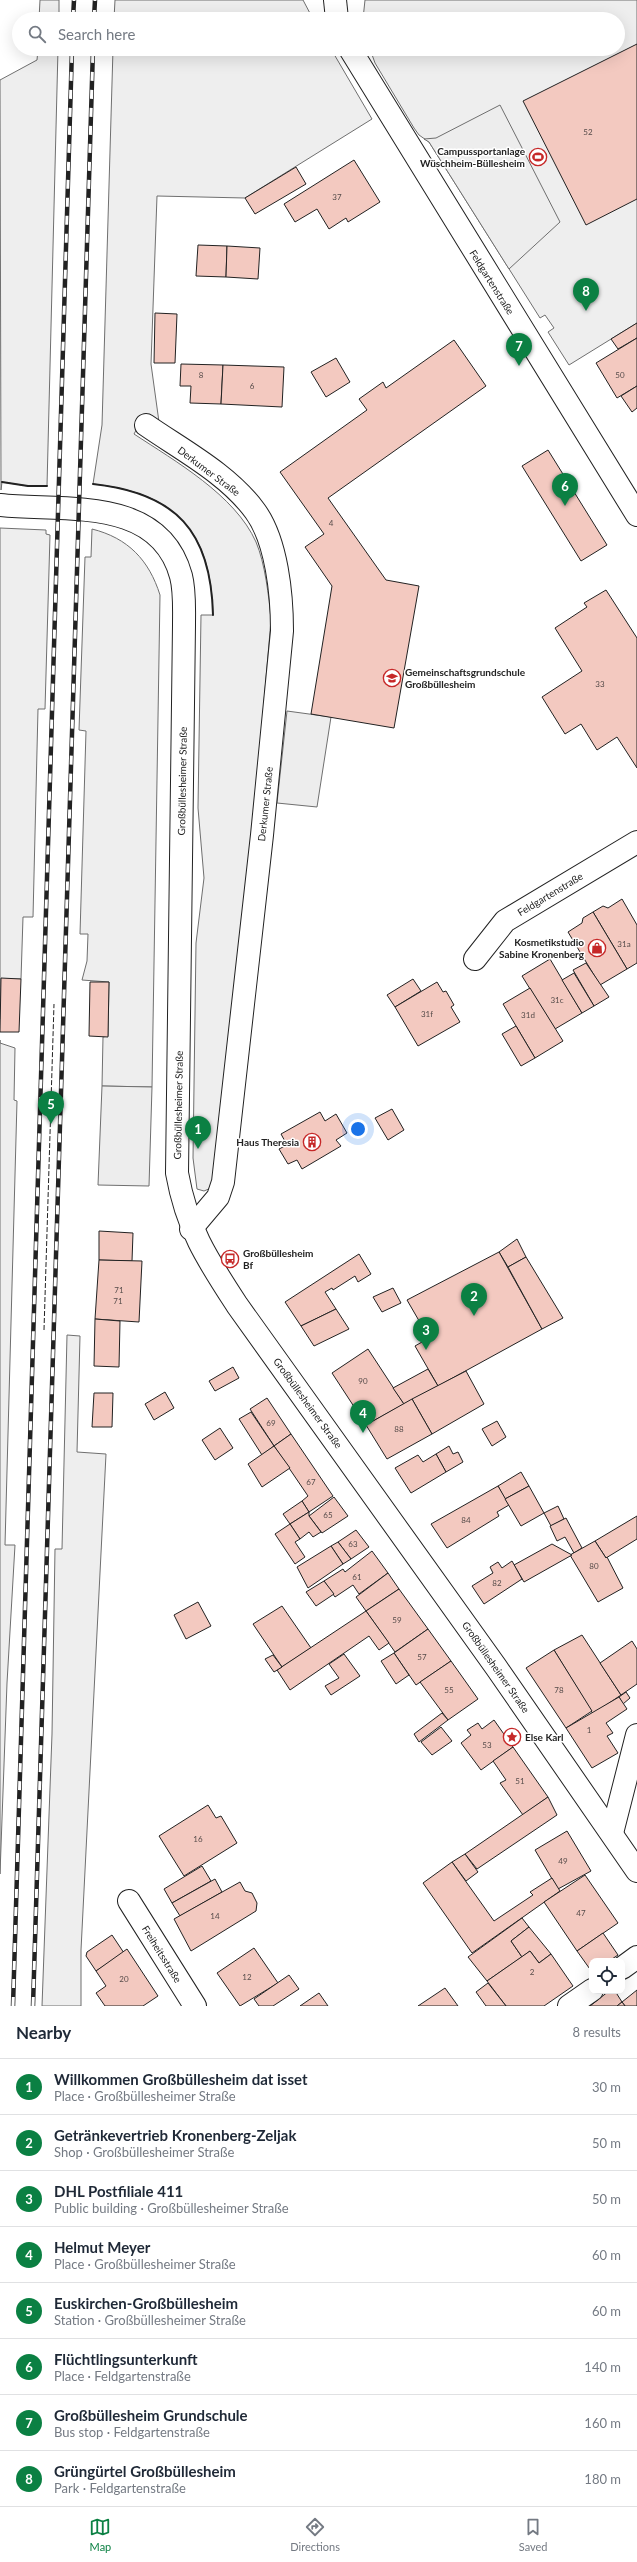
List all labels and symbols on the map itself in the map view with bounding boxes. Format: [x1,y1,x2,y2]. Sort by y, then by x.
house number: 52 [583,127,593,137]
place label: Campussportanlage Wüschheim-Büllesheim [420,145,526,169]
sports icon: Campussportanlage Wüschheim-Büllesheim [528,147,548,167]
house number: 37 [332,192,342,202]
street label: Feldgartenstraße [467,247,517,317]
pin: 8 [573,278,599,311]
pin: 7 [506,333,532,366]
house number: 8 [199,370,204,380]
house number: 50 [615,370,625,380]
house number: 6 [250,381,255,391]
street label: Derkumer Straße [175,444,243,498]
pin: 6 [552,473,578,506]
house number: 4 [329,518,334,528]
place label: Gemeinschaftsgrundschule Großbüllesheim [405,666,526,690]
school or university icon: Gemeinschaftsgrundschule Großbüllesheim [382,668,402,688]
house number: 33 [595,679,605,689]
street label: Großbüllesheimer Straße [175,727,189,835]
street label: Derkumer Straße [255,766,275,842]
street label: Feldgartenstraße [515,870,585,918]
place label: Kosmetikstudio Sabine Kronenberg [499,936,585,960]
shop icon: Kosmetikstudio Sabine Kronenberg [587,938,607,958]
house number: 31a [617,939,631,949]
house number: 31c [550,995,564,1005]
house number: 31f [421,1009,433,1019]
house number: 31d [521,1010,535,1020]
street label: Großbüllesheimer Straße [171,1051,185,1159]
pin: 5 [38,1091,64,1124]
pin: 1 [185,1116,211,1149]
your location [348,1119,368,1139]
building icon: Haus Theresia [302,1132,322,1152]
place label: Haus Theresia [236,1136,299,1148]
place label: Großbüllesheim Bf [243,1247,313,1271]
bus stop icon: Großbüllesheim Bf [220,1249,240,1269]
pin: 2 [461,1283,487,1316]
house number: 71 [114,1285,124,1295]
house number: 71 [113,1296,123,1306]
pin: 3 [413,1317,439,1350]
street label: Großbüllesheimer Straße [271,1355,345,1451]
house number: 90 [358,1376,368,1386]
pin: 4 [350,1400,376,1433]
house number: 69 [266,1418,276,1428]
house number: 88 [394,1424,404,1434]
house number: 67 [306,1477,316,1487]
house number: 65 [323,1510,333,1520]
house number: 84 [461,1515,471,1525]
house number: 63 [348,1539,358,1549]
house number: 80 [589,1561,599,1571]
house number: 61 [352,1572,362,1582]
house number: 82 [492,1578,502,1588]
house number: 59 [392,1615,402,1625]
street label: Großbüllesheimer Straße [460,1619,532,1715]
house number: 57 [417,1652,427,1662]
house number: 55 [444,1685,454,1695]
house number: 78 [554,1685,564,1695]
house number: 1 [587,1725,592,1735]
place icon: Else Karl [502,1727,522,1747]
place label: Else Karl [525,1731,564,1743]
house number: 53 [482,1740,492,1750]
house number: 51 [515,1776,525,1786]
house number: 16 [193,1834,203,1844]
house number: 49 [558,1856,568,1866]
house number: 47 [576,1908,586,1918]
house number: 14 [210,1911,220,1921]
street label: Freiheitsstraße [140,1923,184,1985]
house number: 2 [530,1967,535,1977]
house number: 12 [242,1972,252,1982]
house number: 20 [119,1974,129,1984]

